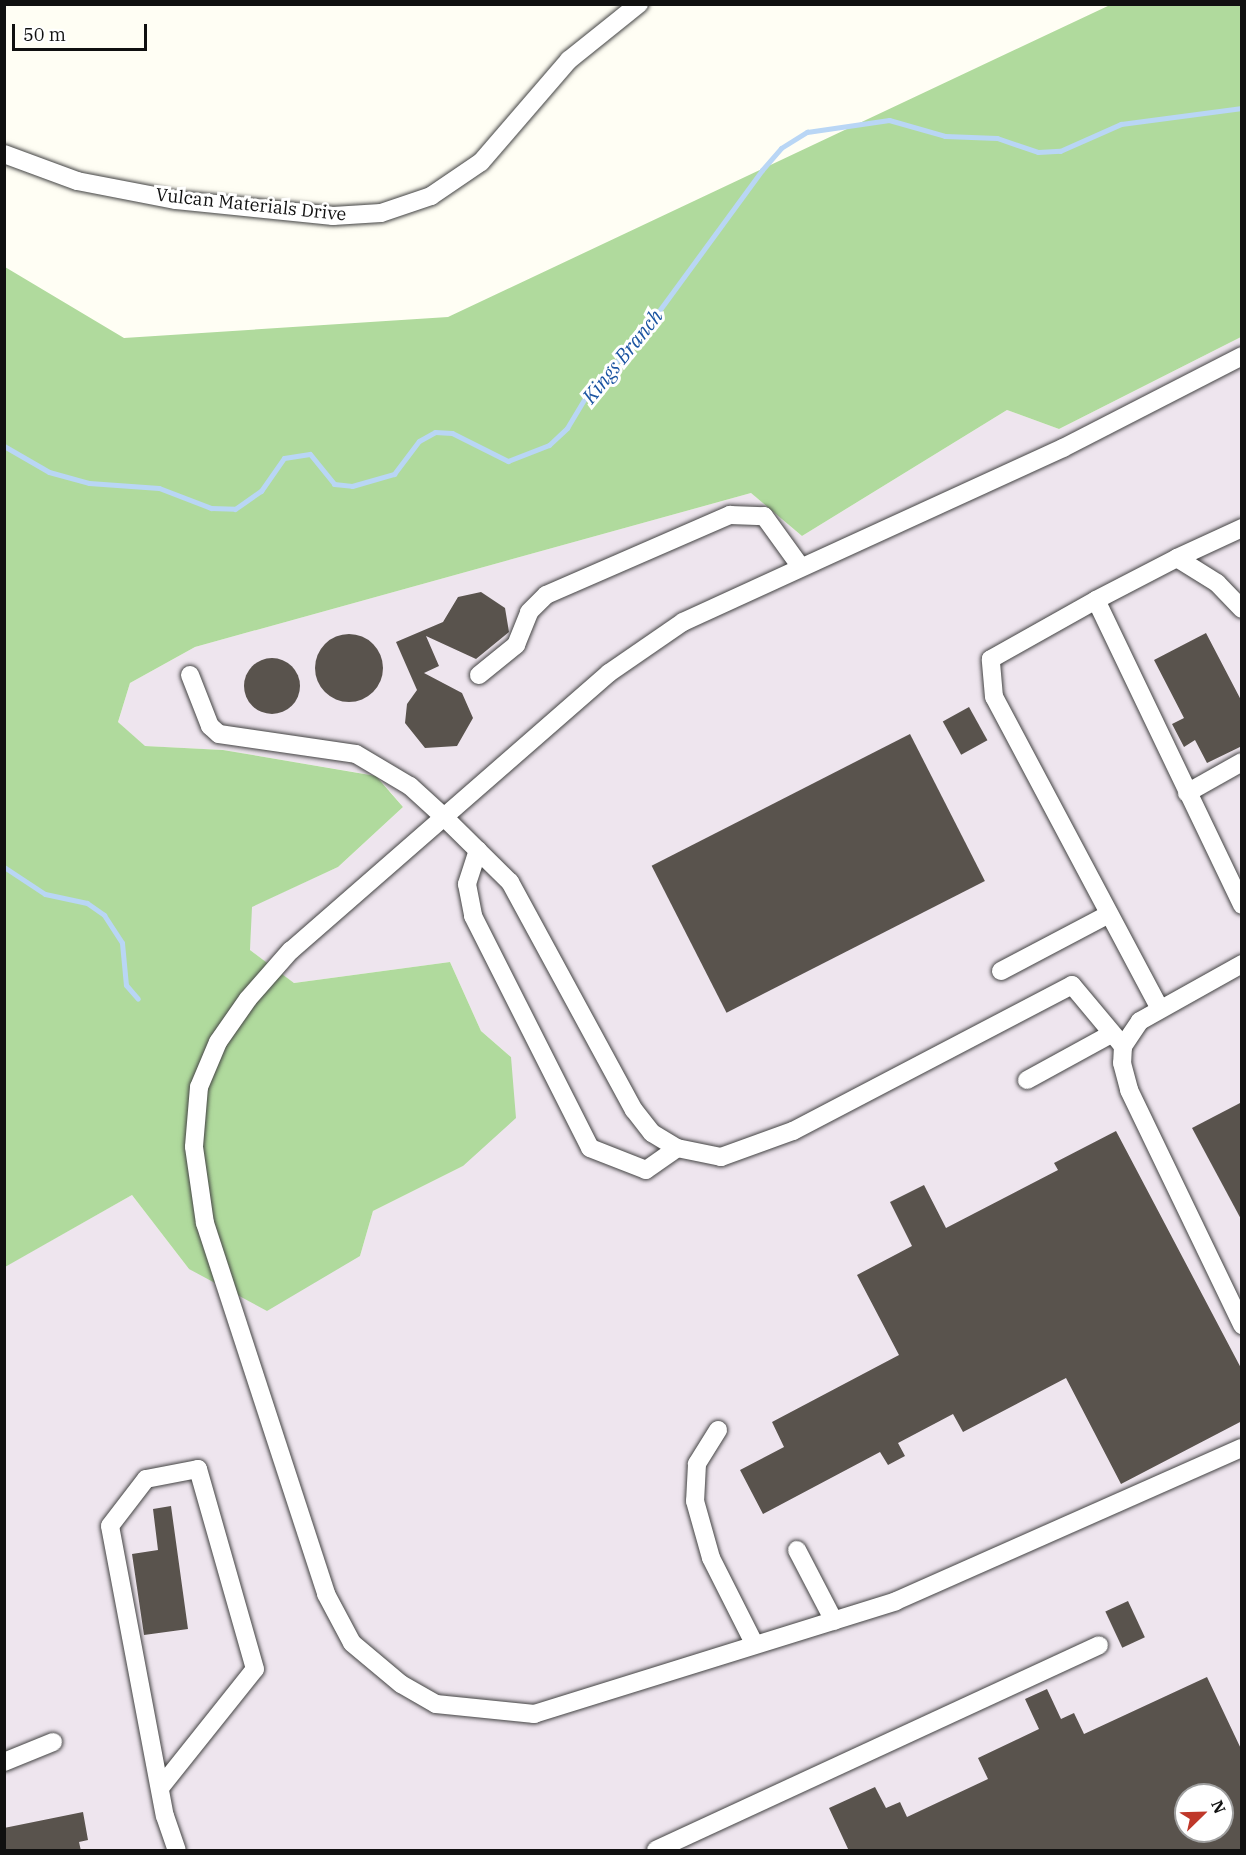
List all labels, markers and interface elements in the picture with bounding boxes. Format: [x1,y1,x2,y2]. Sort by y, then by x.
scale bar [15,12,150,50]
text: 50 m [23,23,66,46]
street label: Vulcan Materials Drive [155,184,347,226]
water label: Kings Branch [577,304,667,408]
north arrow [1174,1783,1234,1843]
text: N [1207,1797,1230,1816]

